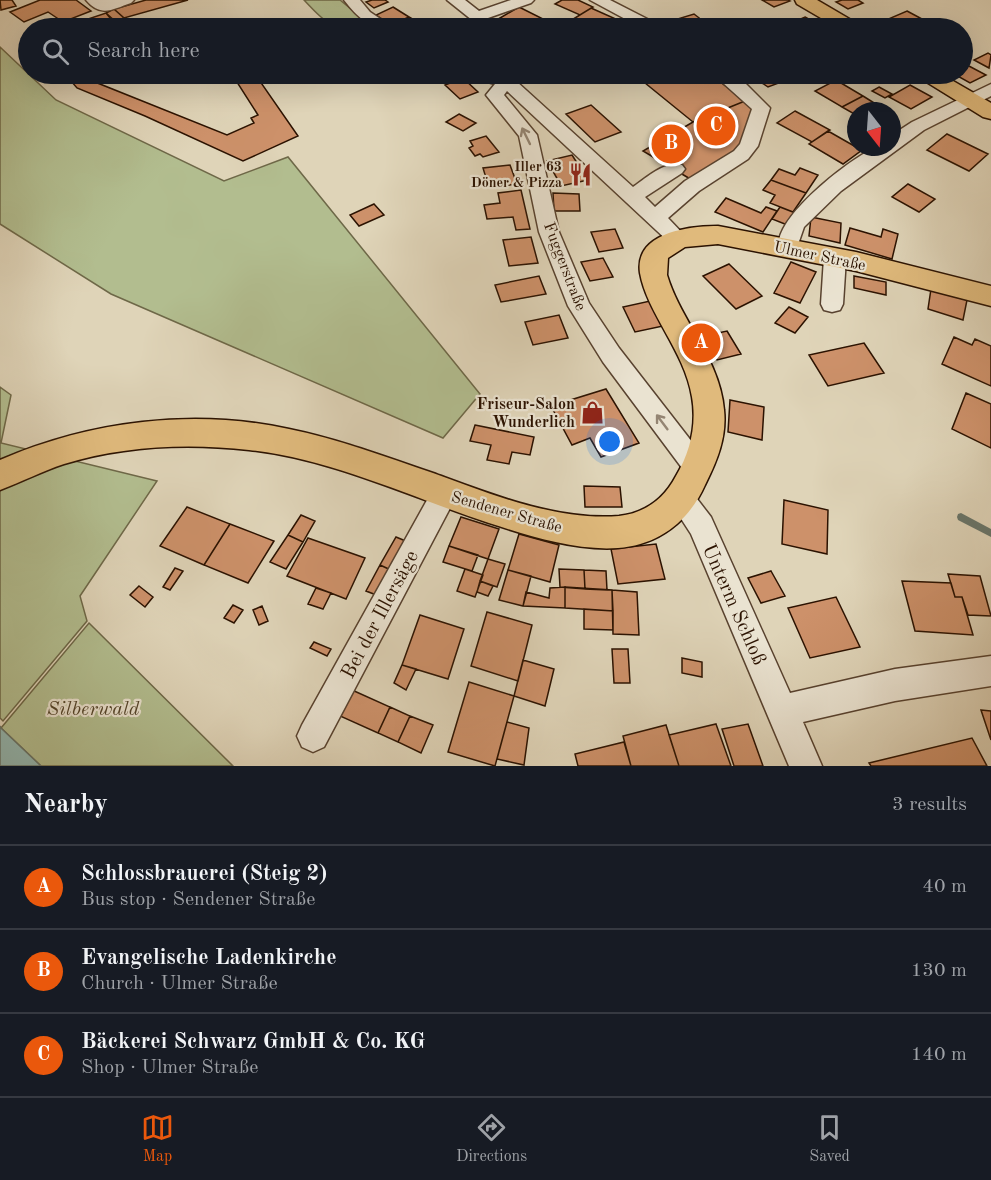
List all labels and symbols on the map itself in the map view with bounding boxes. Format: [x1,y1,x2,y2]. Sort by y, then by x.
north arrow [847,102,901,156]
pin: C [696,104,736,148]
pin: B [652,122,690,166]
one-way arrow [520,128,532,146]
place label: Iller 63 Döner & Pizza [471,160,562,190]
restaurant icon: Iller 63 Döner & Pizza [567,161,593,187]
street label: Fuggerstraße [540,220,588,313]
street label: Ulmer Straße [772,239,867,275]
pin: A [682,320,720,366]
place label: Friseur-Salon Wunderlich [477,397,575,431]
shop icon: Friseur-Salon Wunderlich [580,399,606,425]
one-way arrow [655,414,668,430]
your location [595,427,624,456]
street label: Sendener Straße [449,489,564,536]
street label: Unterm Schloß [698,541,769,668]
street label: Bei der Illersäge [339,548,423,682]
park label: Silberwald [47,700,140,720]

